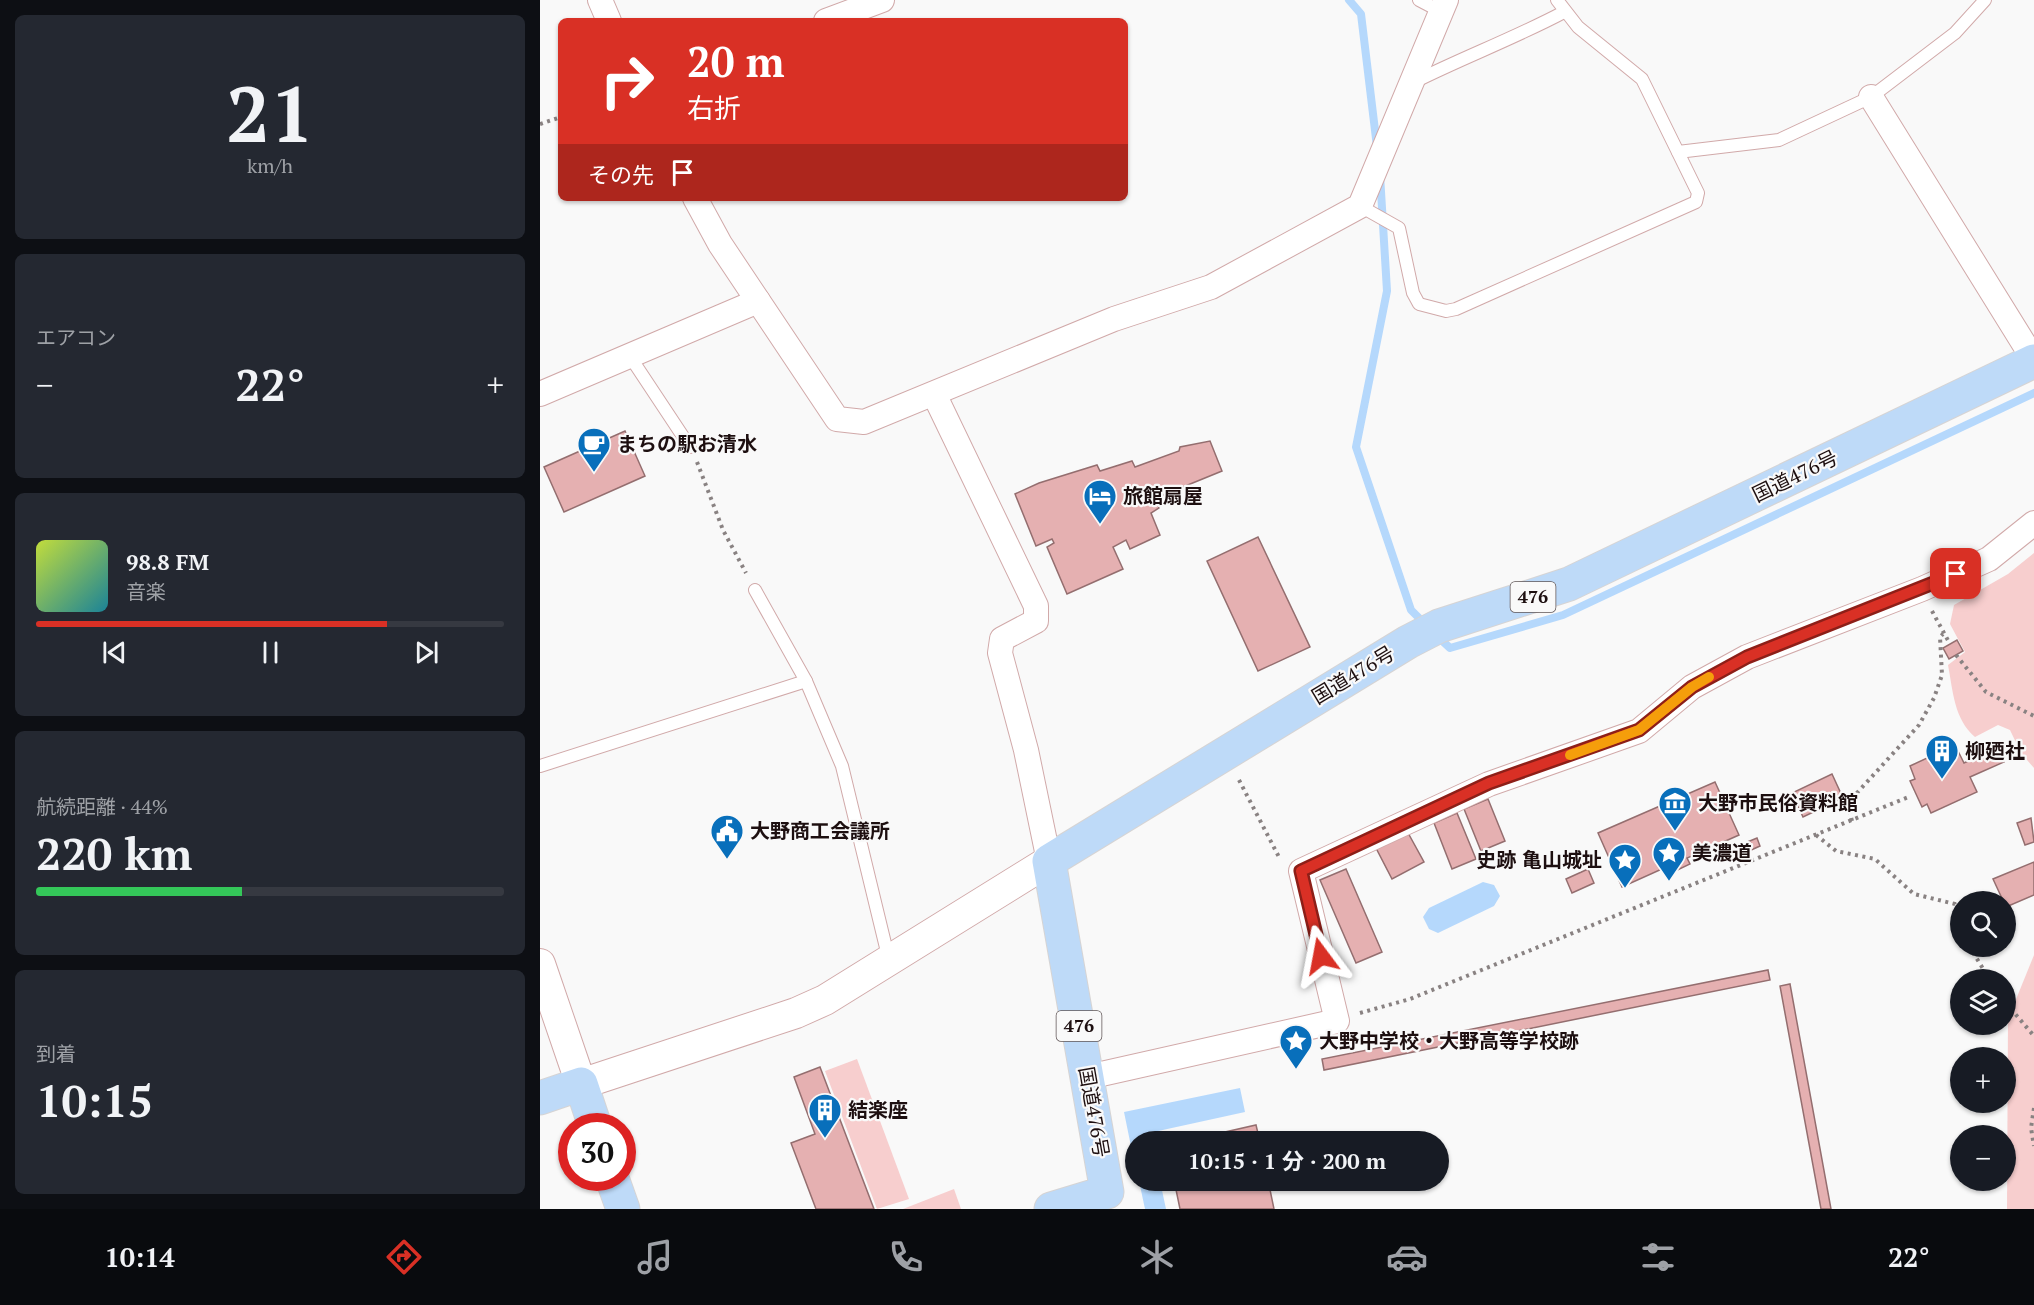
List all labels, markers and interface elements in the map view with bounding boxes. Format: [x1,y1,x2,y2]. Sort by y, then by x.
text: 20 m [687,33,785,89]
icon: right [588,42,666,120]
text: 21 [226,61,314,164]
text: 右折 [687,90,741,126]
text: km/h [247,152,293,179]
icon: arrive [666,156,699,189]
text: その先 [588,160,654,189]
text: エアコン [36,324,116,351]
text: 22° [235,354,305,414]
text: − [36,363,54,406]
text: + [486,363,504,406]
cafe icon: まちの駅お清水 [576,426,612,473]
place label: まちの駅お清水 [617,430,757,457]
street label: 国道476号 [1748,443,1842,508]
hotel icon: 旅館扇屋 [1082,478,1118,525]
place label: 旅館扇屋 [1123,482,1203,509]
text: 98.8 FM [126,547,209,576]
pin [1930,548,1981,599]
icon: arrive [1939,557,1972,590]
text: 音楽 [126,578,166,605]
road number: 476 [1510,582,1556,612]
icon: previous [98,636,131,669]
icon: pause [254,636,287,669]
icon: next [410,636,443,669]
street label: 国道476号 [1306,639,1399,710]
building icon: 柳廼社 [1924,733,1960,780]
place label: 柳廼社 [1965,737,2025,764]
museum icon: 大野市民俗資料館 [1657,785,1693,832]
place label: 大野市民俗資料館 [1698,789,1858,816]
text: 航続距離 · 44% [36,793,168,820]
public building icon: 大野商工会議所 [709,813,745,860]
place label: 大野商工会議所 [750,817,890,844]
text: 220 km [36,823,192,883]
place icon: 美濃道 [1651,835,1687,882]
place label: 美濃道 [1692,839,1752,866]
place icon: 史跡 亀山城址 [1607,842,1643,889]
place label: 史跡 亀山城址 [1477,846,1602,873]
map controls [1950,891,2016,1191]
button: search [1950,891,2016,957]
position arrow [1289,924,1353,988]
button: layers [1950,969,2016,1035]
road number: 476 [1056,1011,1102,1041]
place icon: 大野中学校・大野高等学校跡 [1278,1023,1314,1070]
place label: 大野中学校・大野高等学校跡 [1319,1027,1579,1054]
text: 到着 [36,1040,76,1067]
button: + [1950,1047,2016,1113]
street label: 国道476号 [1073,1064,1116,1160]
text: 10:15 [36,1070,153,1130]
building icon: 結楽座 [807,1092,843,1139]
place label: 結楽座 [848,1096,908,1123]
speed limit sign: 30 [558,1113,636,1191]
button: − [1950,1125,2016,1191]
text: 10:15 · 1 分 · 200 m [1188,1146,1386,1175]
icon: directions [383,1236,425,1278]
icon: music [634,1236,676,1278]
icon: phone [885,1236,927,1278]
icon: climate [1136,1236,1178,1278]
icon: car [1386,1236,1428,1278]
icon: filters [1637,1236,1679,1278]
text: 10:14 [104,1239,175,1275]
text: 22° [1888,1239,1930,1275]

